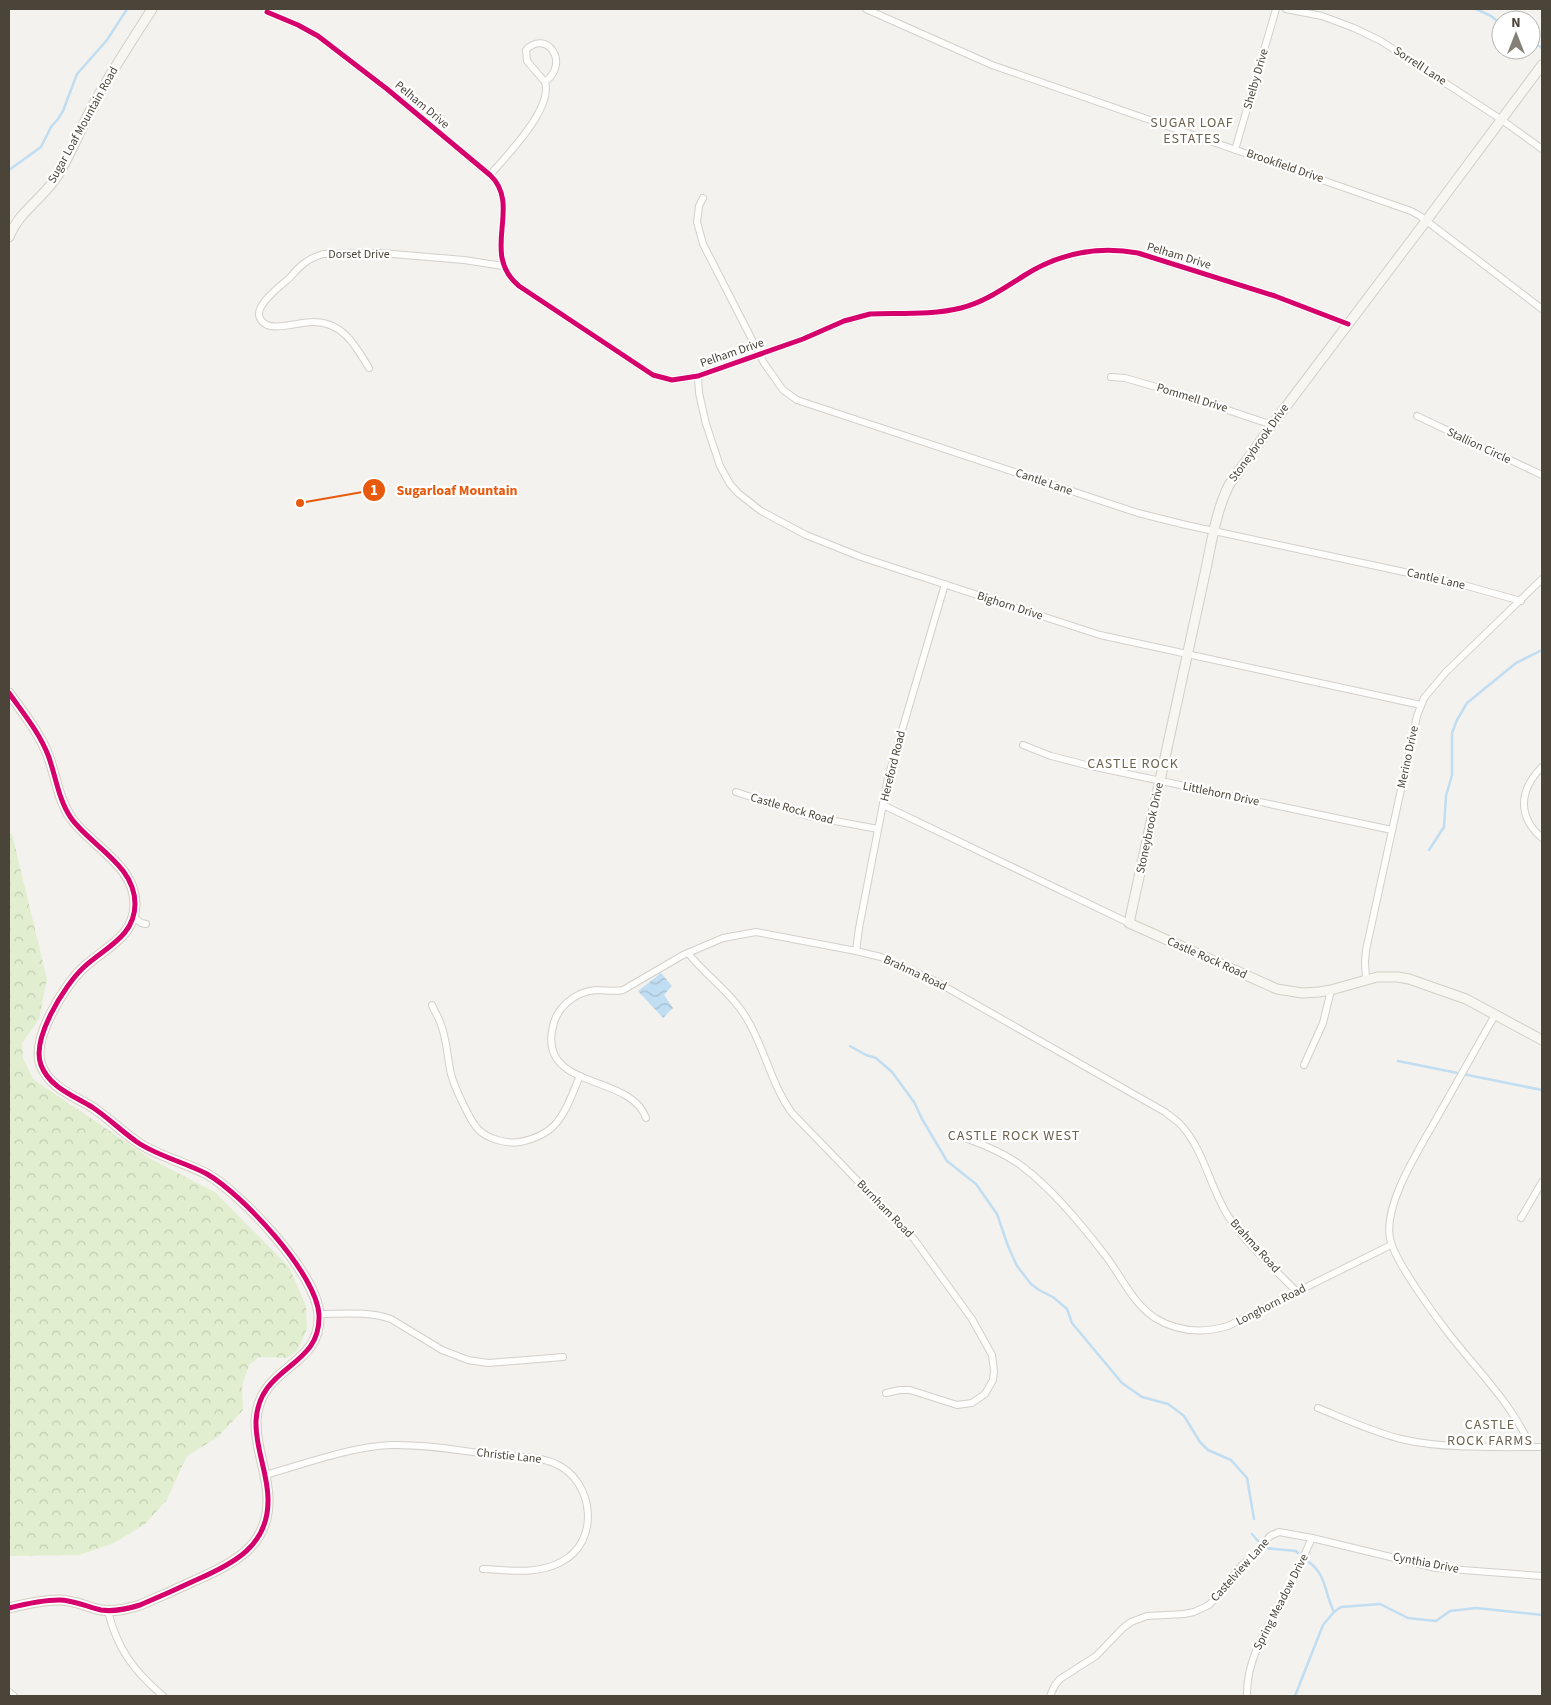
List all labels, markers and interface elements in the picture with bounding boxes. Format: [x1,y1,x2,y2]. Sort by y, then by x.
north arrow [1491,10,1541,60]
text: N [1511,13,1521,33]
street label: Sorrell Lane [1390,43,1450,89]
street label: Shelby Drive [1239,47,1273,111]
street label: Sugar Loaf Mountain Road [44,63,122,187]
street label: Pelham Drive [391,77,453,133]
district label: SUGAR LOAF ESTATES [1150,113,1234,149]
street label: Brookfield Drive [1244,145,1326,187]
street label: Pelham Drive [1145,238,1213,274]
street label: Dorset Drive [328,246,390,263]
street label: Pelham Drive [698,334,766,372]
street label: Pommell Drive [1154,379,1230,417]
street label: Stoneybrook Drive [1225,400,1293,486]
street label: Stallion Circle [1444,424,1514,468]
street label: Cantle Lane [1013,464,1075,500]
callout: Sugarloaf Mountain [362,476,528,505]
text: 1 [370,480,378,501]
text: Sugarloaf Mountain [396,481,518,501]
street label: Cantle Lane [1405,564,1467,594]
street label: Bighorn Drive [975,587,1045,625]
street label: Merino Drive [1393,724,1423,790]
street label: Hereford Road [876,729,910,803]
district label: CASTLE ROCK [1087,754,1179,774]
street label: Littlehorn Drive [1181,778,1261,810]
street label: Stoneybrook Drive [1132,781,1168,875]
street label: Castle Rock Road [748,789,836,829]
street label: Castle Rock Road [1164,933,1250,983]
street label: Brahma Road [881,951,949,995]
district label: CASTLE ROCK WEST [948,1126,1080,1146]
street label: Burnham Road [853,1176,917,1242]
street label: Brahma Road [1226,1215,1284,1277]
street label: Longhorn Road [1233,1280,1309,1330]
district label: CASTLE ROCK FARMS [1447,1415,1533,1451]
street label: Christie Lane [476,1444,542,1468]
street label: Castelview Lane [1207,1534,1273,1606]
street label: Cynthia Drive [1392,1548,1460,1578]
street label: Spring Meadow Drive [1249,1551,1313,1653]

